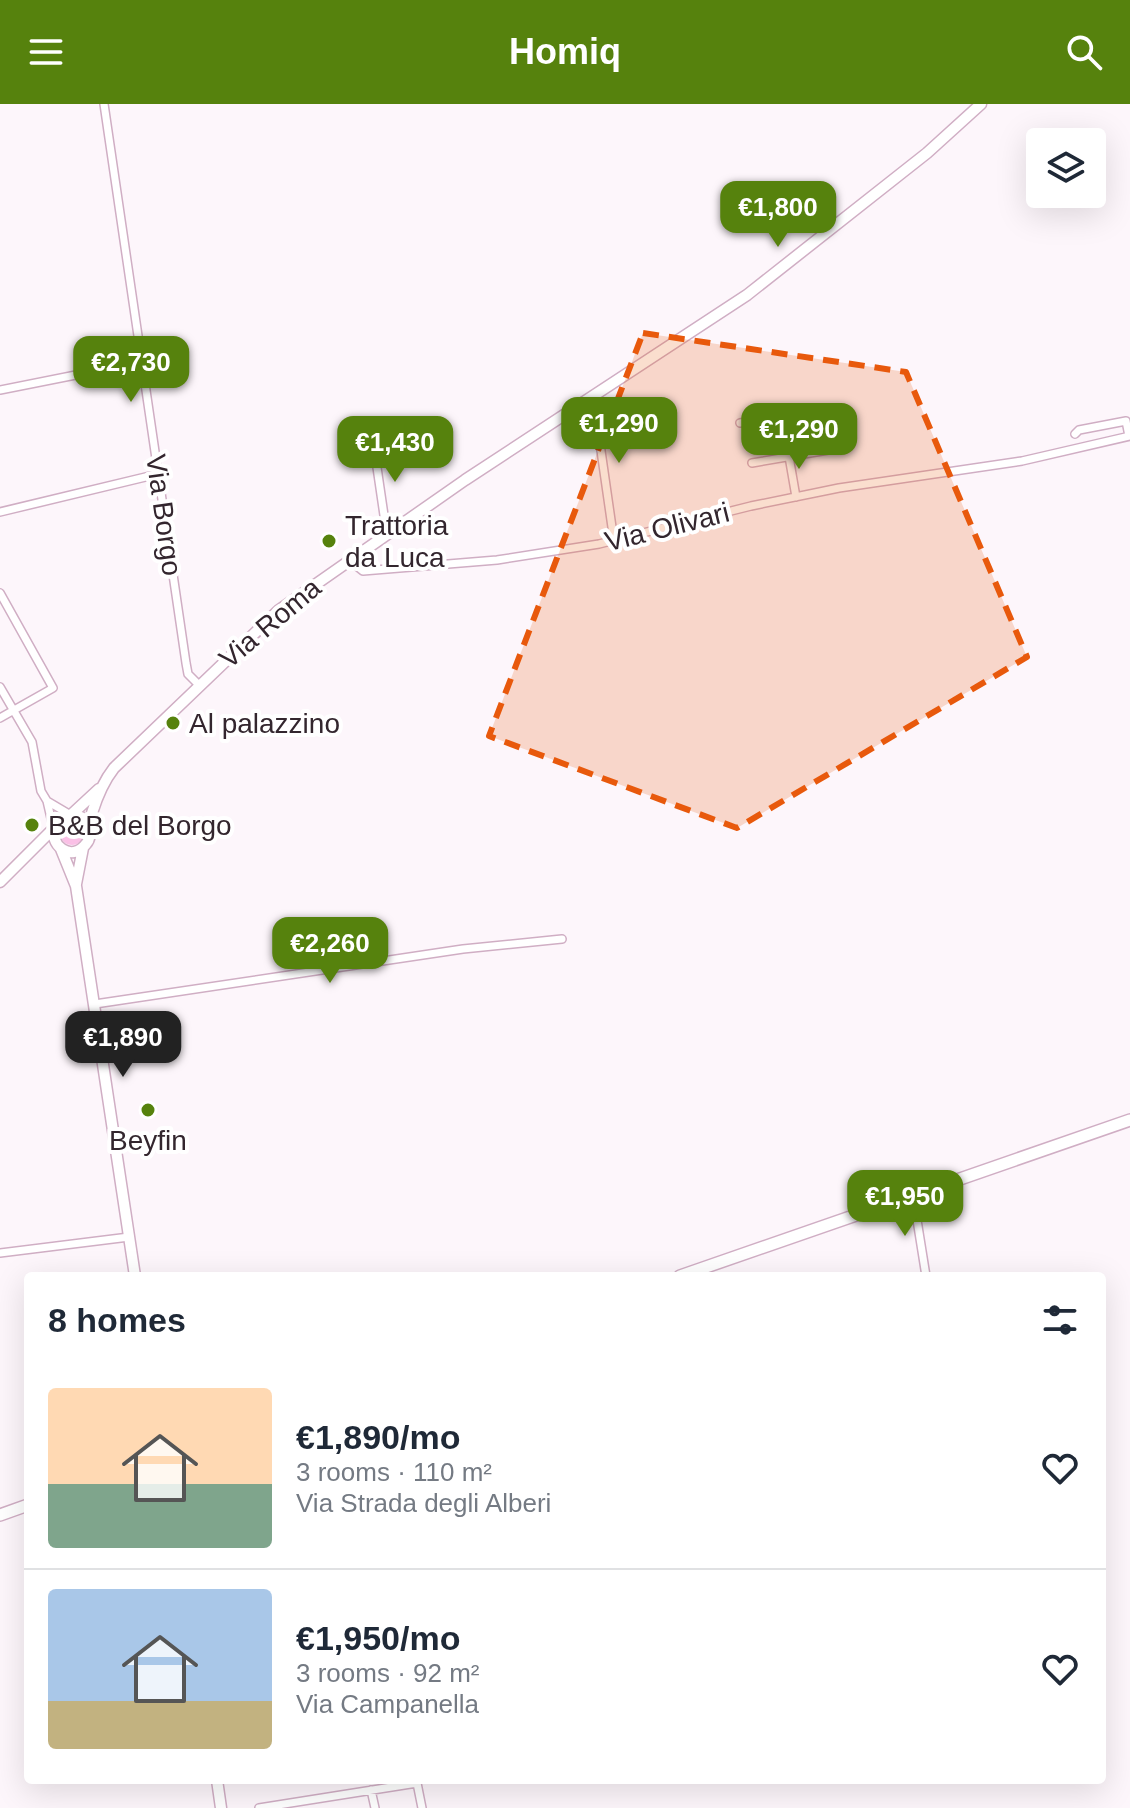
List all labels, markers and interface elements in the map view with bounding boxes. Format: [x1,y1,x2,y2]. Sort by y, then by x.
icon: menu [24,30,68,74]
icon: search [1062,30,1106,74]
text: Homiq [509,31,621,72]
map controls [1026,128,1106,208]
button: layers [1026,128,1106,208]
pin: €1,800 [713,181,843,249]
text: €1,800 [738,192,818,222]
pin: €2,730 [66,336,196,404]
text: €2,730 [91,347,171,377]
pin: €1,290 [554,397,684,465]
pin: €1,290 [734,403,864,471]
text: €1,290 [579,408,659,438]
text: €1,290 [759,414,839,444]
pin: €1,430 [330,416,460,484]
text: €1,430 [355,427,435,457]
street label: Via Borgo [140,452,188,578]
street label: Via Olivari [602,497,732,557]
place label: Trattoria da Luca [345,510,449,573]
marker: Trattoria da Luca [320,532,338,550]
street label: Via Roma [213,572,327,674]
place label: Al palazzino [189,708,340,739]
marker: Al palazzino [164,714,182,732]
place label: B&B del Borgo [48,810,232,841]
marker: B&B del Borgo [23,816,41,834]
pin: €2,260 [265,917,395,985]
text: €2,260 [290,928,370,958]
pin: €1,890 [58,1011,188,1079]
text: €1,890 [83,1022,163,1052]
marker: Beyfin [139,1101,157,1119]
place label: Beyfin [109,1125,187,1156]
pin: €1,950 [840,1170,970,1238]
text: €1,950 [865,1181,945,1211]
icon: filters [1038,1298,1082,1342]
text: 8 homes [48,1301,186,1339]
text: €1,890/mo [296,1418,460,1456]
icon: home [112,1420,208,1516]
icon: heart [1038,1446,1082,1490]
text: 3 rooms · 110 m² [296,1457,492,1487]
text: Via Strada degli Alberi [296,1488,551,1518]
text: €1,950/mo [296,1619,460,1657]
icon: home [112,1621,208,1717]
icon: heart [1038,1647,1082,1691]
text: 3 rooms · 92 m² [296,1658,480,1688]
text: Via Campanella [296,1689,479,1719]

